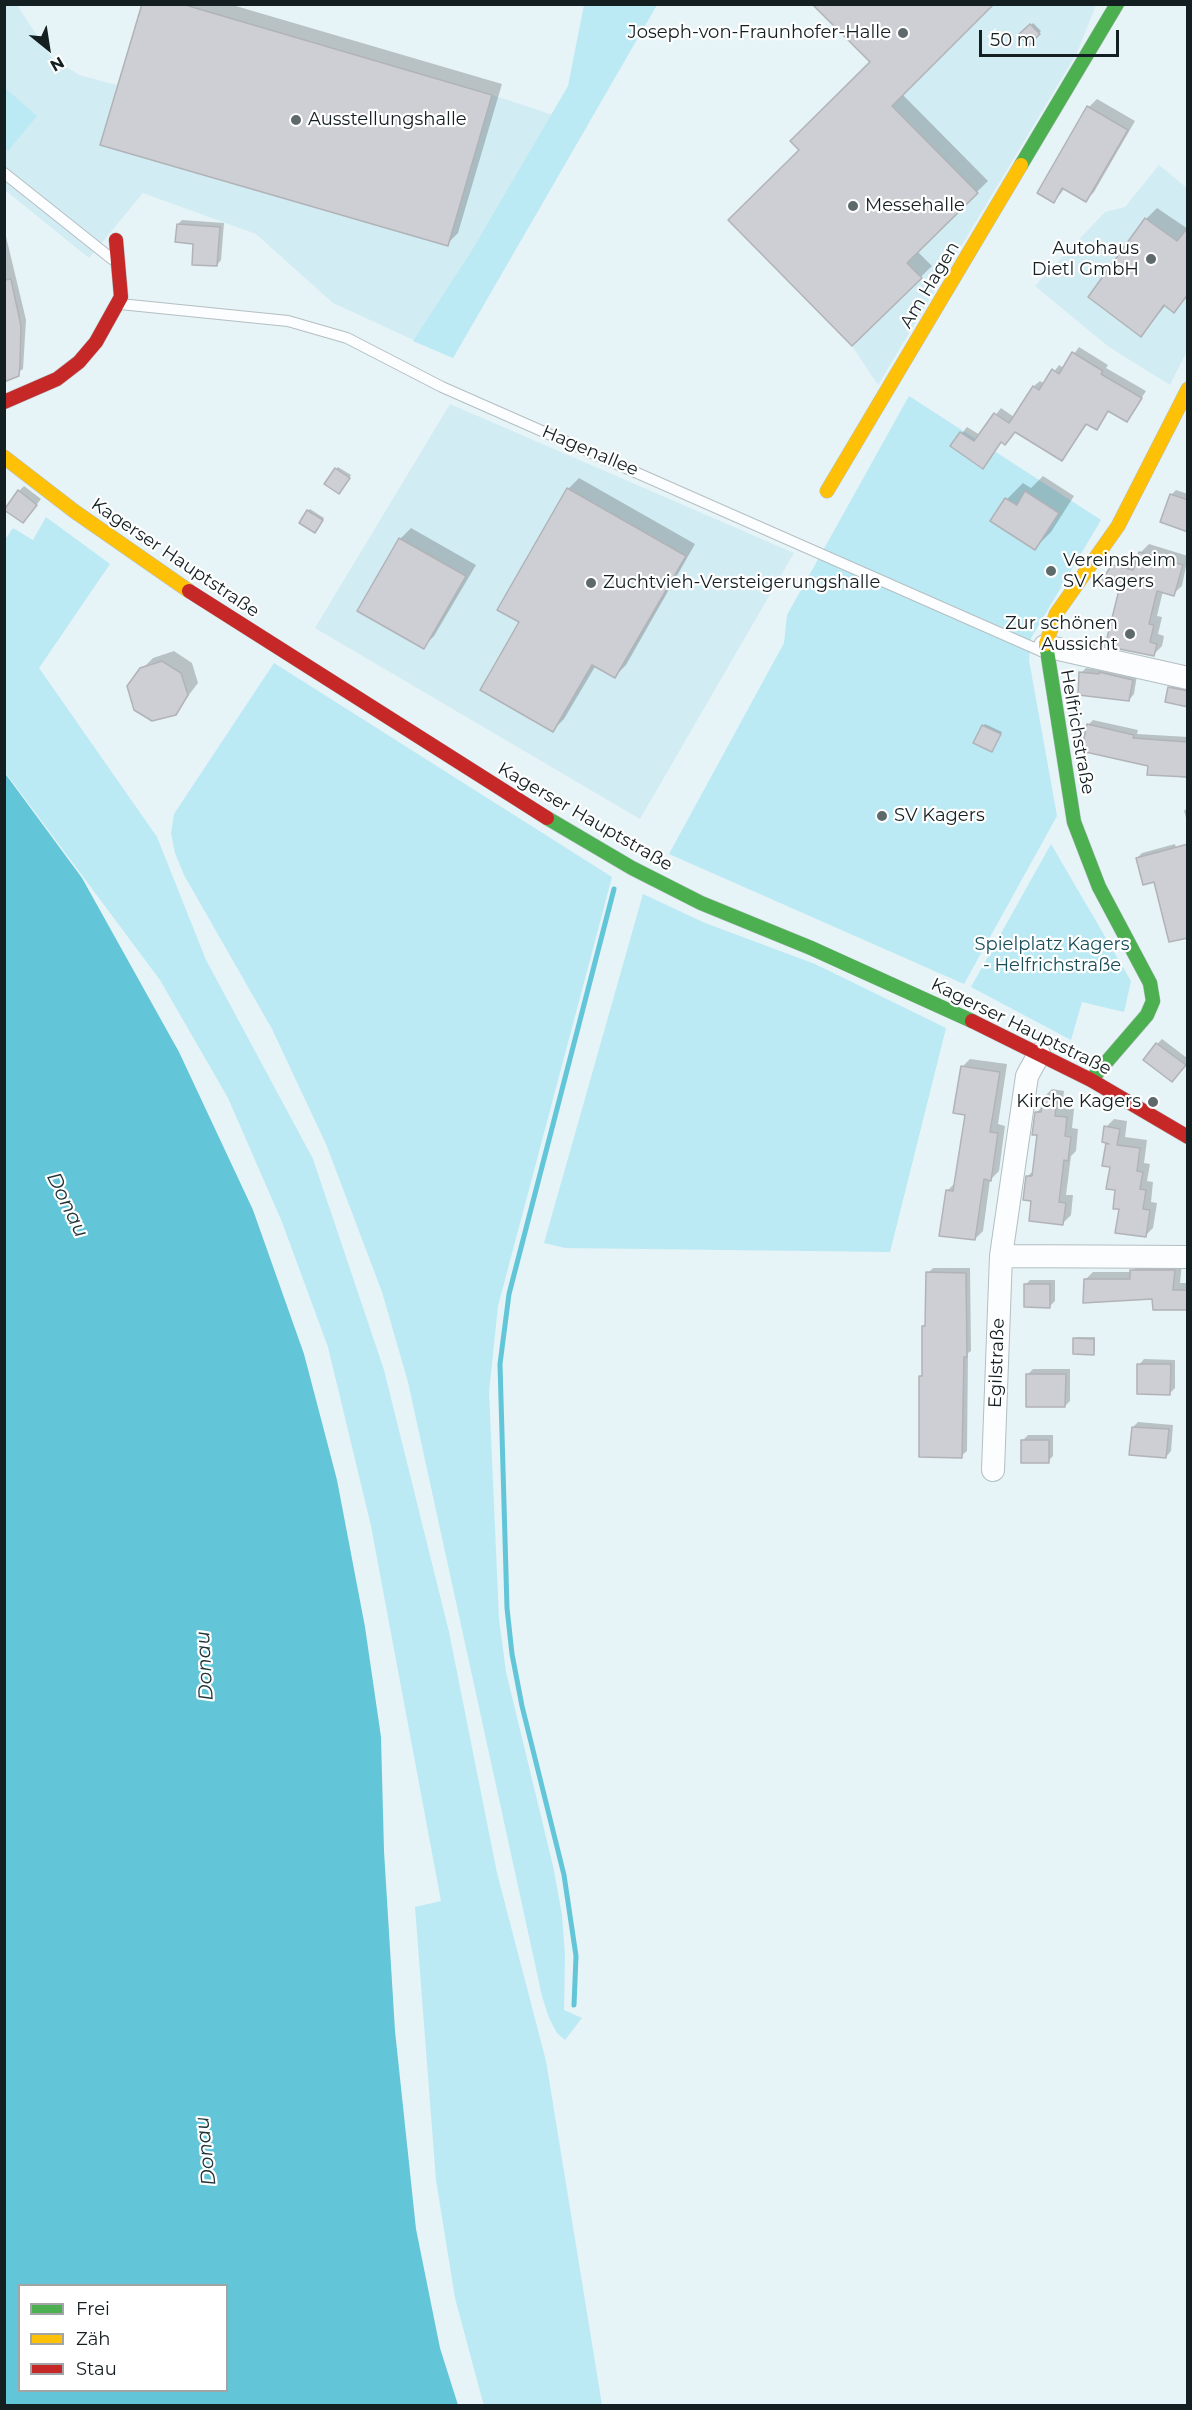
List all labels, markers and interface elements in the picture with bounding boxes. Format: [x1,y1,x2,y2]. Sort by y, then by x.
north arrow [18,18,78,78]
scale bar [982,18,1122,56]
place label: Joseph-von-Fraunhofer-Halle [628,22,891,44]
marker: Joseph-von-Fraunhofer-Halle [896,26,910,40]
text: 50 m [990,29,1036,51]
text: N [47,53,68,75]
place label: Ausstellungshalle [308,109,467,131]
marker: Ausstellungshalle [289,113,303,127]
place label: Messehalle [865,195,965,217]
marker: Messehalle [846,199,860,213]
street label: Am Hagen [896,238,964,332]
place label: Autohaus Dietl GmbH [1032,238,1139,280]
marker: Autohaus Dietl GmbH [1144,252,1158,266]
street label: Hagenallee [539,421,641,481]
street label: Kagerser Hauptstraße [87,494,263,622]
place label: Vereinsheim SV Kagers [1063,550,1176,592]
marker: Vereinsheim SV Kagers [1044,564,1058,578]
place label: Zuchtvieh-Versteigerungshalle [603,572,880,594]
marker: Zuchtvieh-Versteigerungshalle [584,576,598,590]
place label: Zur schönen Aussicht [1005,613,1118,656]
marker: Zur schönen Aussicht [1123,627,1137,641]
street label: Helfrichstraße [1055,668,1099,796]
street label: Kagerser Hauptstraße [494,758,676,876]
place label: SV Kagers [894,805,985,827]
marker: SV Kagers [875,809,889,823]
park label: Spielplatz Kagers - Helfrichstraße [974,934,1130,976]
street label: Kagerser Hauptstraße [927,974,1115,1080]
place label: Kirche Kagers [1016,1091,1141,1113]
marker: Kirche Kagers [1146,1095,1160,1109]
water label: Donau [41,1168,93,1242]
street label: Egilstraße [985,1318,1009,1408]
water label: Donau [191,1631,219,1701]
water label: Donau [190,2115,222,2187]
legend [18,2284,228,2392]
text: Frei [76,2298,110,2320]
text: Zäh [76,2328,111,2350]
text: Stau [76,2358,117,2380]

